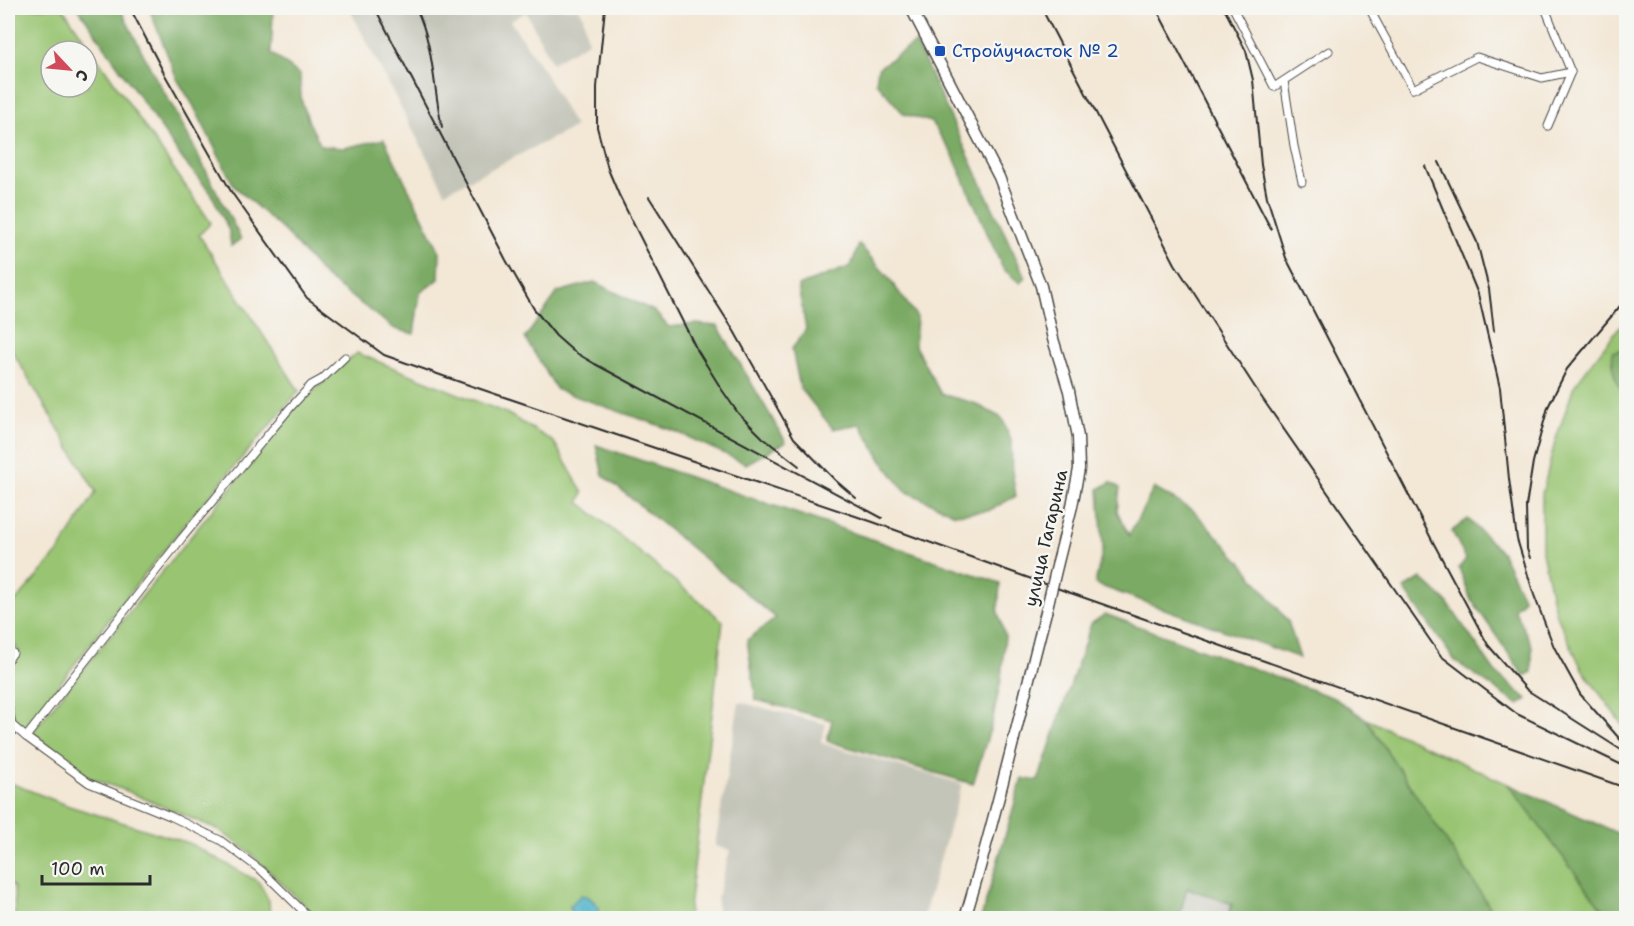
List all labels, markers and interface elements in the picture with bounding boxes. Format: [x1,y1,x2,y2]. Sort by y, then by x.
north arrow [39,39,99,99]
place label: Стройучасток № 2 [952,39,1119,63]
marker: Стройучасток № 2 [933,44,947,58]
text: С [70,66,94,85]
street label: улица Гагарина [1019,467,1073,609]
scale bar [42,848,150,886]
text: 100 m [51,857,105,881]

